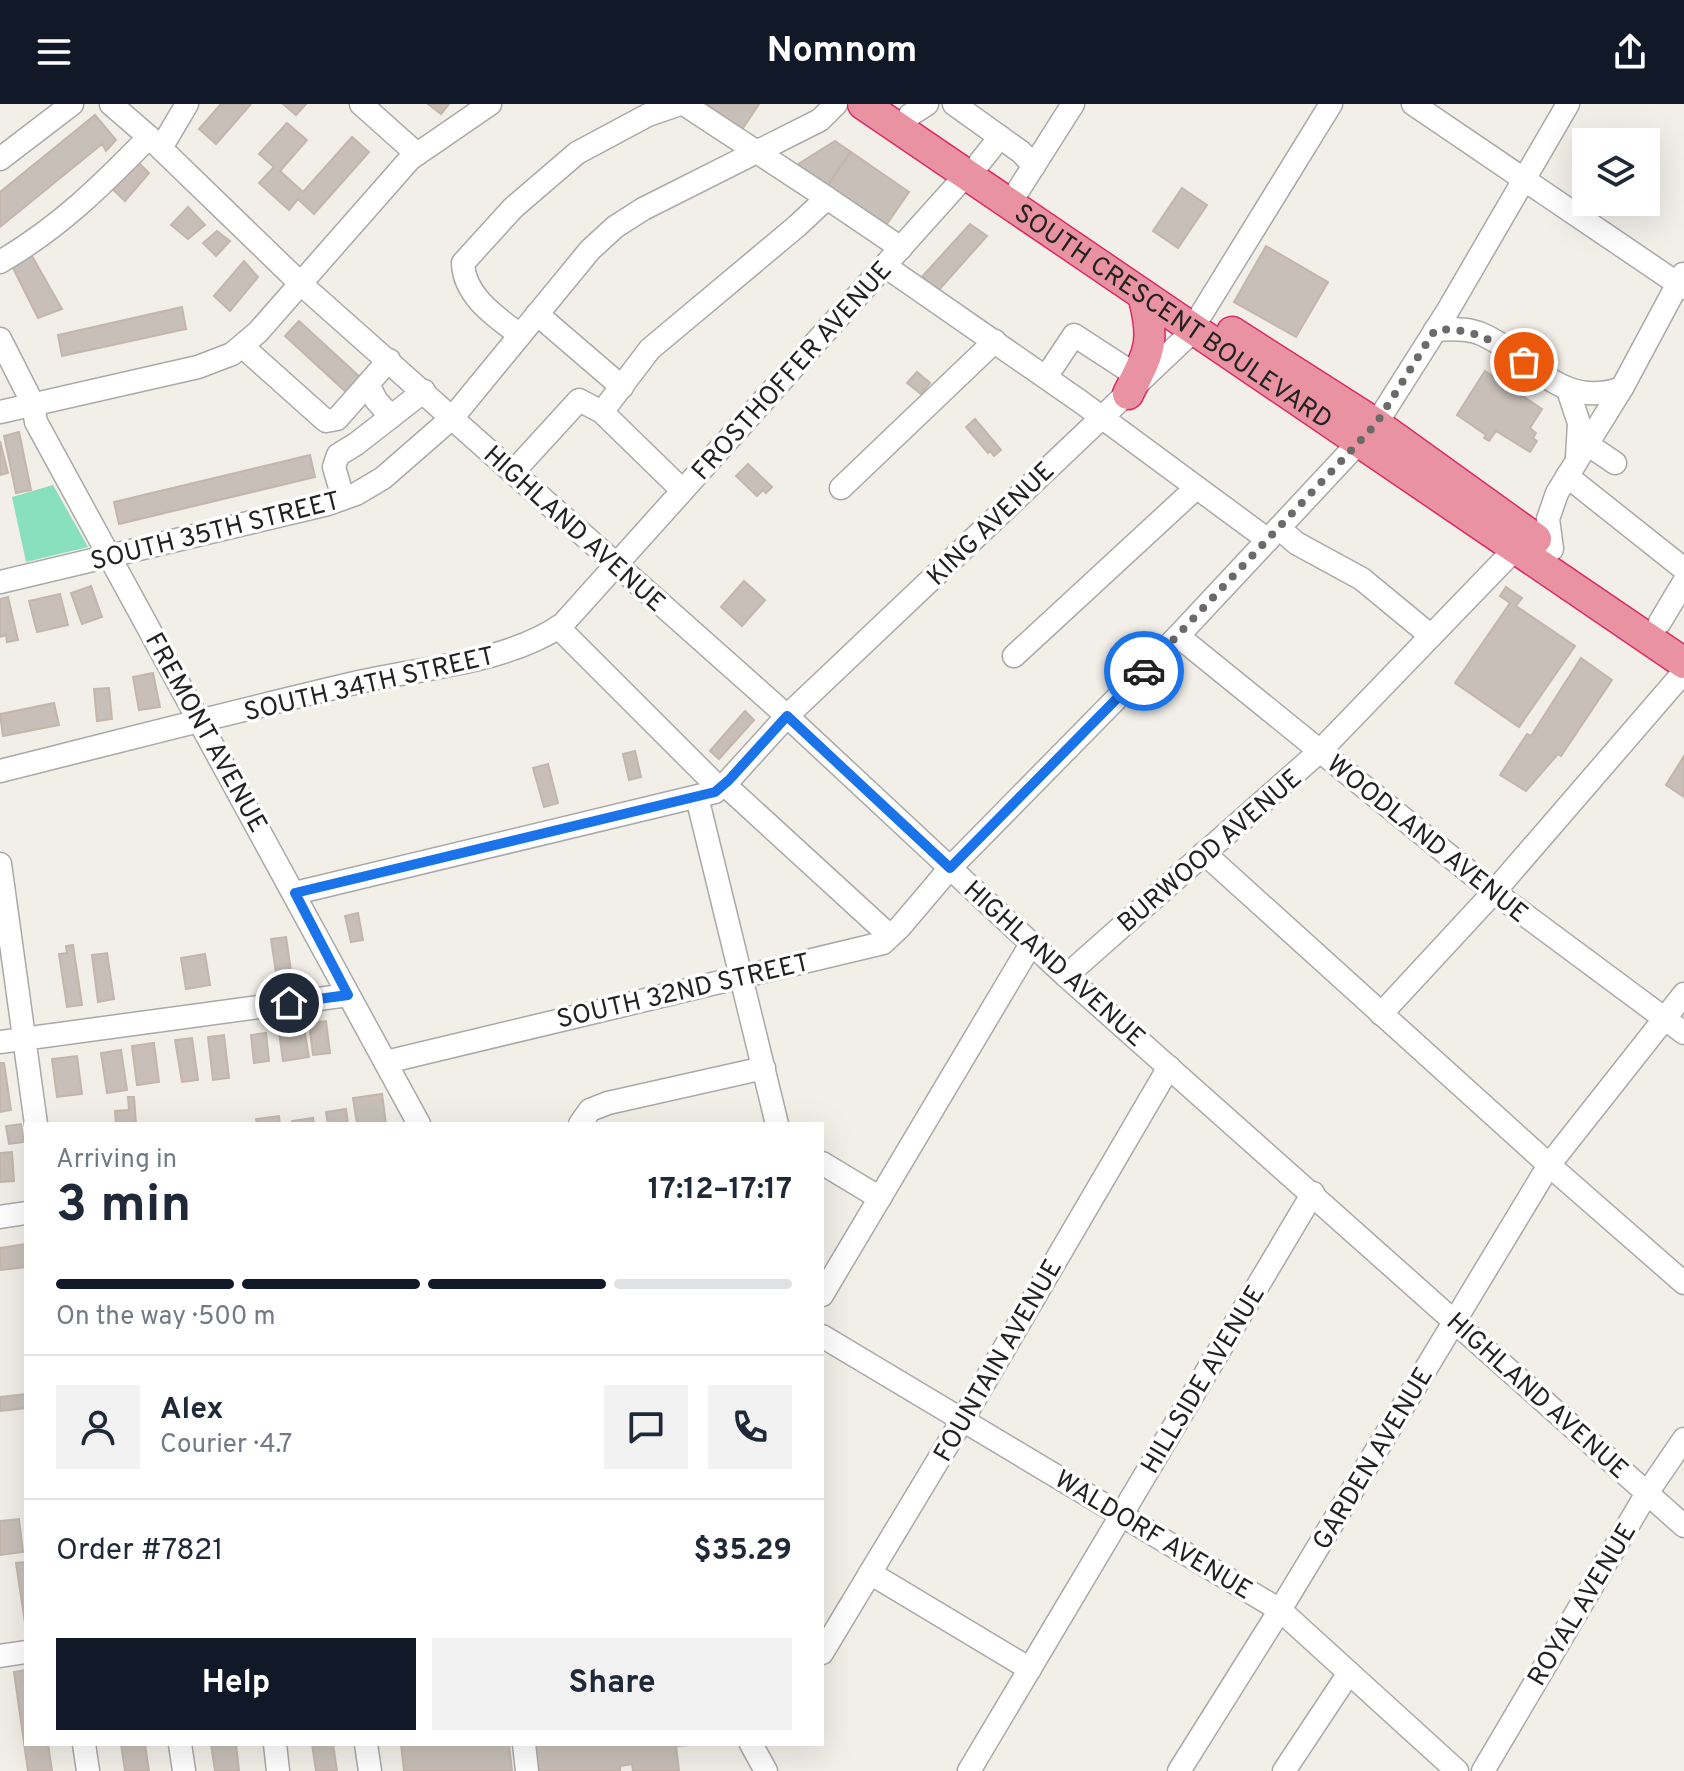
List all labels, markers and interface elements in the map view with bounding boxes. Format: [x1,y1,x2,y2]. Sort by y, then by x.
text: Nomnom [767,29,917,75]
icon: menu [32,30,76,74]
icon: share [1608,30,1652,74]
map controls [1572,128,1660,216]
button: layers [1572,128,1660,216]
street label: SOUTH CRESCENT BOULEVARD [1007,198,1338,438]
street label: FROSTHOFFER AVENUE [686,255,900,488]
pin [1490,328,1558,396]
icon: bag [1502,340,1546,384]
street label: HIGHLAND AVENUE [475,439,671,620]
street label: KING AVENUE [921,456,1062,594]
street label: SOUTH 35TH STREET [87,485,344,579]
street label: FREMONT AVENUE [136,627,273,839]
courier [1104,631,1184,711]
street label: SOUTH 34TH STREET [241,641,498,730]
icon: car [1122,649,1166,693]
street label: WOODLAND AVENUE [1319,749,1534,931]
street label: BURWOOD AVENUE [1112,763,1310,941]
street label: HIGHLAND AVENUE [955,874,1151,1055]
street label: SOUTH 32ND STREET [554,947,813,1038]
pin [255,969,323,1037]
icon: home [267,981,311,1025]
text: Arriving in [56,1144,177,1177]
text: 17:12–17:17 [648,1172,792,1209]
text: 3 min [56,1174,191,1240]
street label: FOUNTAIN AVENUE [928,1254,1071,1469]
street label: HILLSIDE AVENUE [1135,1280,1273,1481]
text: On the way · 500 m [56,1301,276,1334]
street label: HIGHLAND AVENUE [1438,1306,1634,1487]
street label: GARDEN AVENUE [1307,1362,1442,1557]
button: person [56,1385,140,1469]
button: chat [604,1385,688,1469]
button: phone [708,1385,792,1469]
text: Alex [160,1392,224,1429]
text: Courier · 4.7 [160,1429,292,1462]
street label: WALDORF AVENUE [1048,1464,1258,1608]
street label: ROYAL AVENUE [1521,1518,1645,1693]
text: Order #7821 [56,1533,224,1570]
text: $35.29 [694,1533,792,1570]
button: Help [56,1638,416,1730]
button: Share [432,1638,792,1730]

